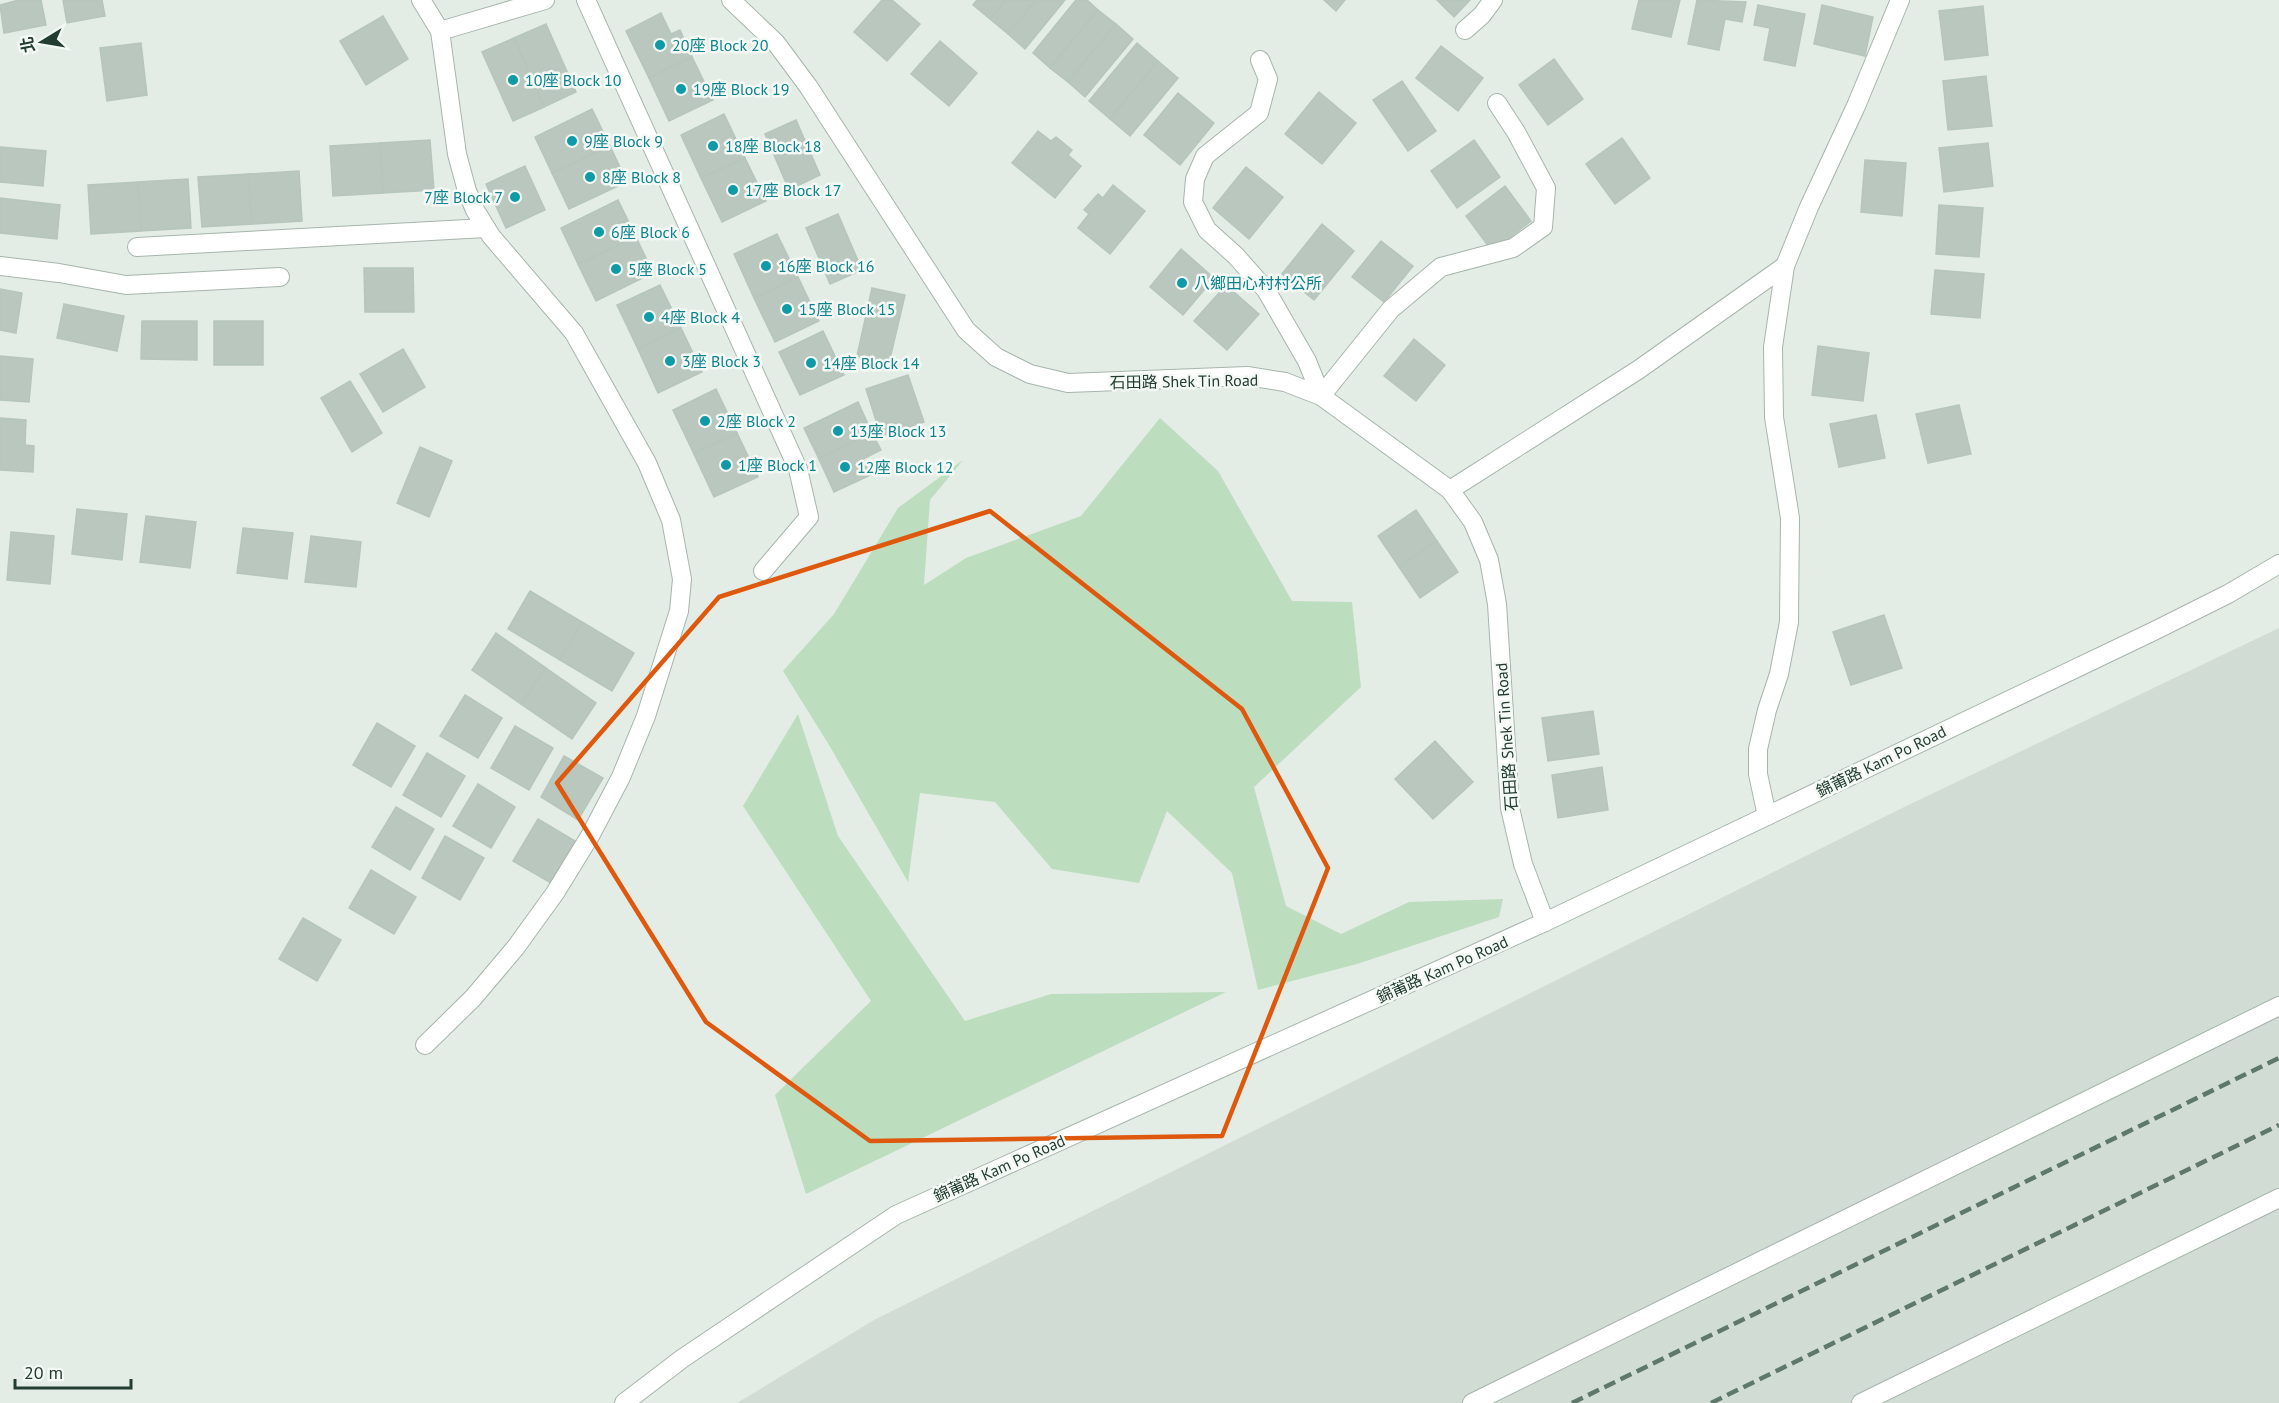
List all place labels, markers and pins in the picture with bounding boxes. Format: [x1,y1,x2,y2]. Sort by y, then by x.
place label: 20座 Block 20 [672,35,769,55]
marker: 20座 Block 20 [653,38,667,52]
place label: 10座 Block 10 [525,70,622,90]
marker: 10座 Block 10 [506,73,520,87]
place label: 19座 Block 19 [693,79,789,99]
marker: 19座 Block 19 [674,82,688,96]
place label: 9座 Block 9 [584,131,663,151]
marker: 9座 Block 9 [565,134,579,148]
place label: 18座 Block 18 [725,136,821,156]
marker: 18座 Block 18 [706,139,720,153]
place label: 8座 Block 8 [602,167,681,187]
marker: 8座 Block 8 [583,170,597,184]
place label: 17座 Block 17 [745,180,841,200]
marker: 17座 Block 17 [726,183,740,197]
place label: 7座 Block 7 [424,187,503,207]
marker: 7座 Block 7 [508,190,522,204]
place label: 6座 Block 6 [611,222,690,242]
marker: 6座 Block 6 [592,225,606,239]
place label: 16座 Block 16 [778,256,874,276]
place label: 5座 Block 5 [628,259,707,279]
marker: 16座 Block 16 [759,259,773,273]
marker: 5座 Block 5 [609,262,623,276]
place label: 八鄉田心村村公所 [1194,273,1322,293]
marker: 八鄉田心村村公所 [1175,276,1189,290]
place label: 15座 Block 15 [799,299,895,319]
marker: 15座 Block 15 [780,302,794,316]
place label: 4座 Block 4 [661,307,740,327]
marker: 4座 Block 4 [642,310,656,324]
place label: 3座 Block 3 [682,351,761,371]
place label: 14座 Block 14 [823,353,920,373]
marker: 3座 Block 3 [663,354,677,368]
marker: 14座 Block 14 [804,356,818,370]
place label: 2座 Block 2 [717,411,796,431]
marker: 2座 Block 2 [698,414,712,428]
place label: 13座 Block 13 [850,421,946,441]
marker: 13座 Block 13 [831,424,845,438]
place label: 1座 Block 1 [738,455,817,475]
place label: 12座 Block 12 [857,457,953,477]
marker: 1座 Block 1 [719,458,733,472]
marker: 12座 Block 12 [838,460,852,474]

